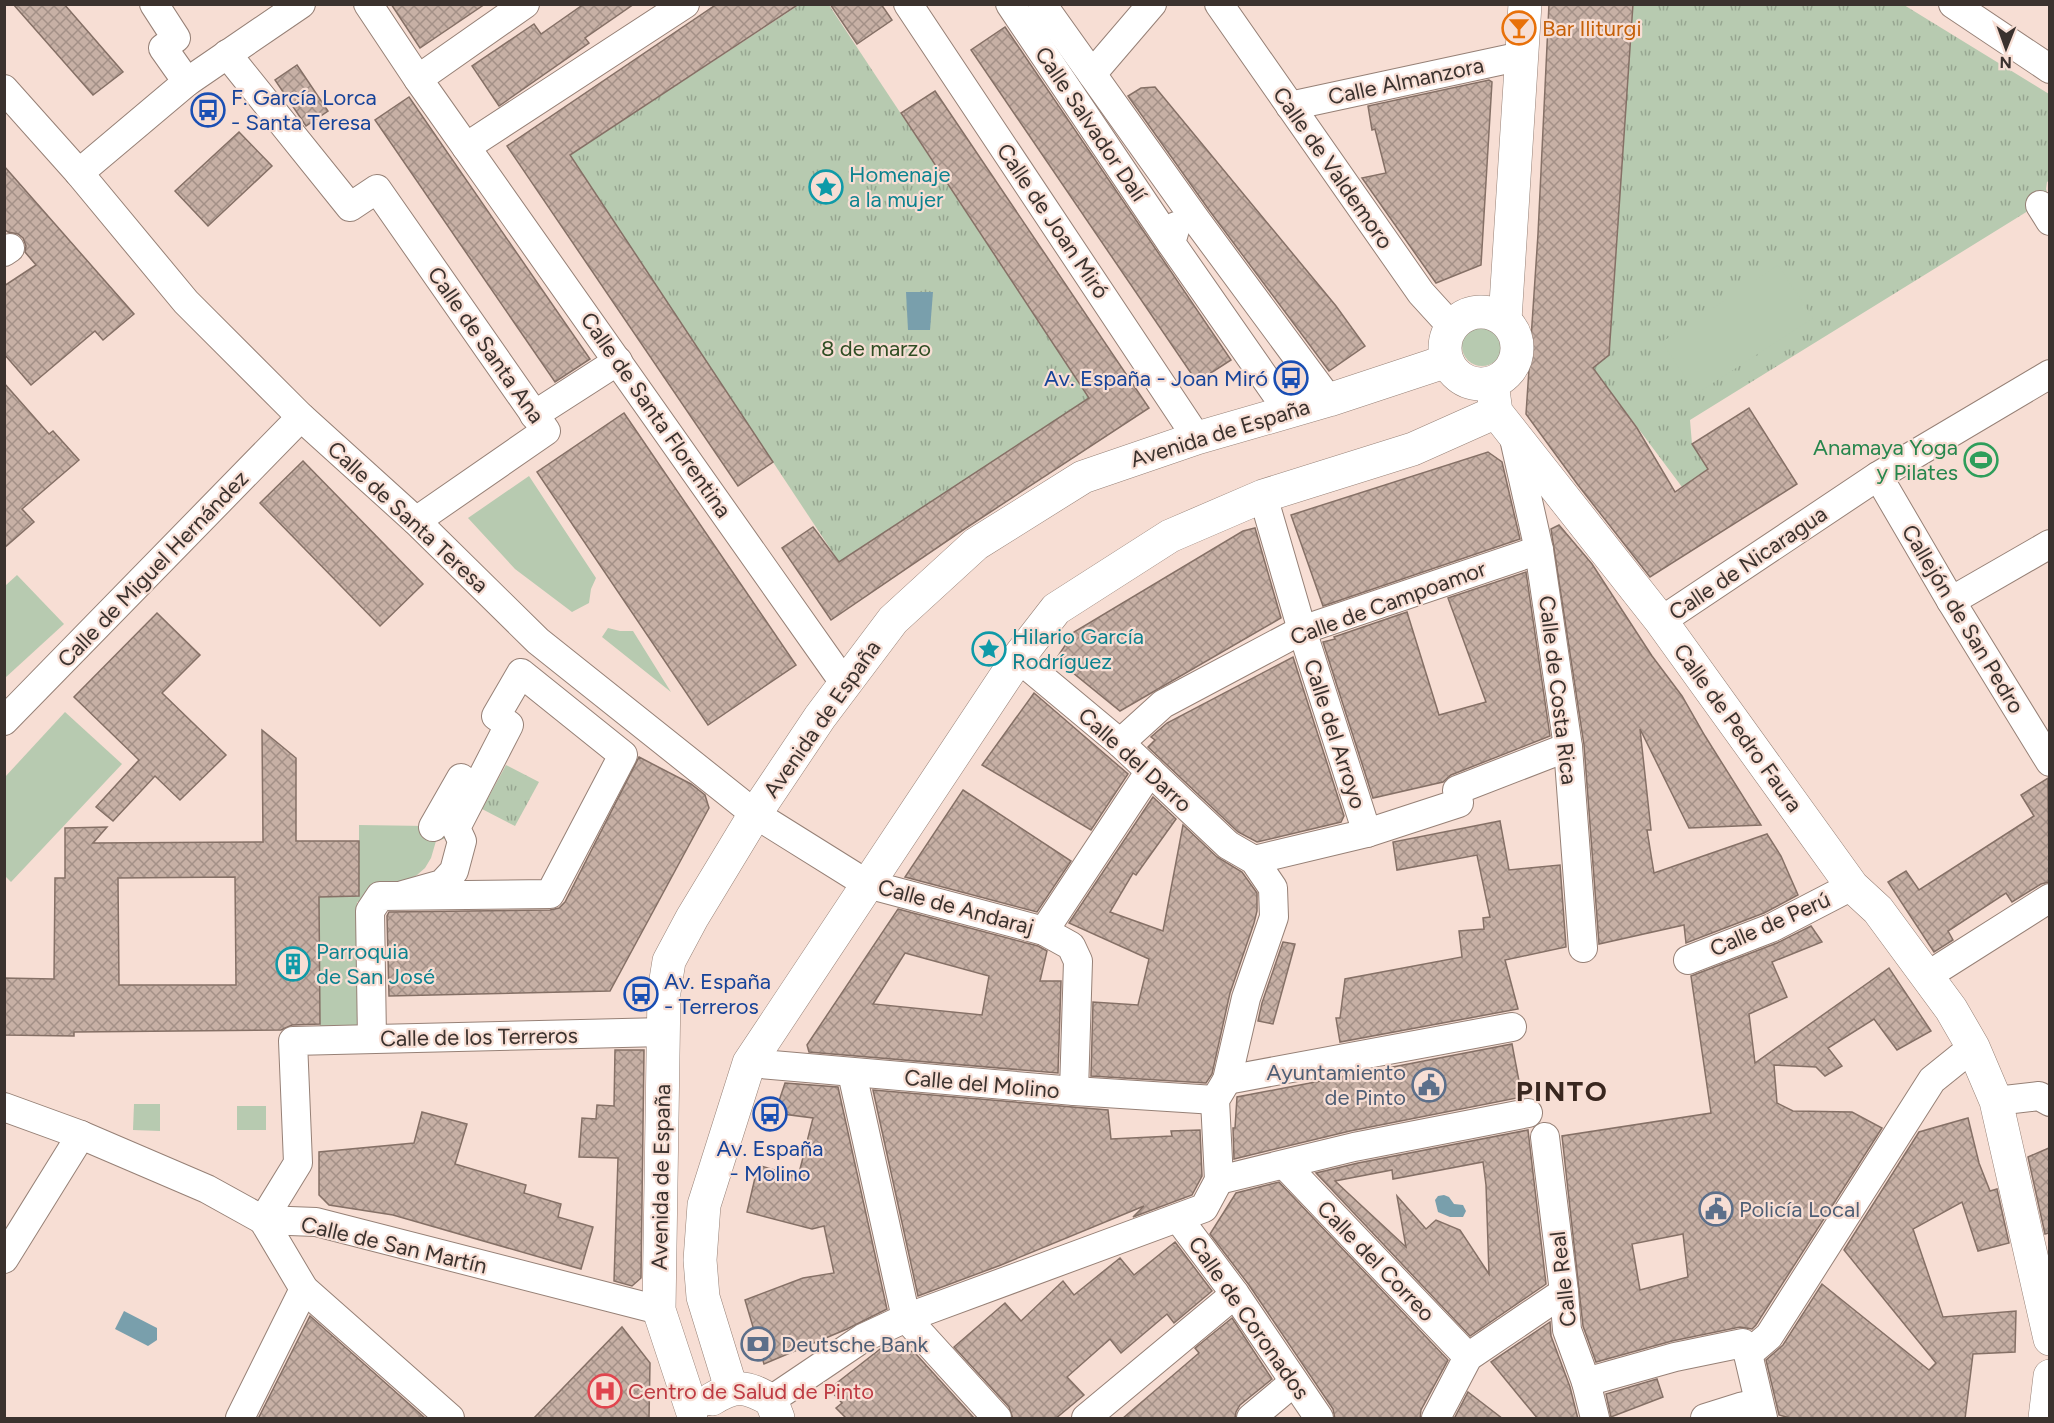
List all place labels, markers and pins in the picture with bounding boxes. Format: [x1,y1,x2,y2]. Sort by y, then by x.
bar icon: Bar Iliturgi [1501,10,1537,46]
place label: Bar Iliturgi [1542,15,1641,42]
place label: F. García Lorca - Santa Teresa [231,84,377,136]
bus stop icon: F. García Lorca - Santa Teresa [190,92,226,128]
place label: Homenaje a la mujer [849,161,950,213]
place icon: Homenaje a la mujer [808,169,844,205]
bus stop icon: Av. España - Joan Miró [1273,360,1309,396]
place label: Av. España - Joan Miró [1044,365,1268,392]
place label: Anamaya Yoga y Pilates [1813,434,1958,486]
sports icon: Anamaya Yoga y Pilates [1963,442,1999,478]
place label: Hilario García Rodríguez [1012,623,1144,675]
place icon: Hilario García Rodríguez [971,631,1007,667]
place label: Parroquia de San José [316,938,435,990]
building icon: Parroquia de San José [275,946,311,982]
place label: Av. España - Terreros [664,968,771,1020]
bus stop icon: Av. España - Terreros [623,976,659,1012]
place label: Ayuntamiento de Pinto [1267,1059,1406,1111]
public building icon: Ayuntamiento de Pinto [1411,1067,1447,1103]
bus stop icon: Av. España - Molino [752,1096,788,1132]
place label: Av. España - Molino [716,1135,824,1187]
public building icon: Policía Local [1698,1191,1734,1227]
place label: Policía Local [1739,1196,1860,1223]
bank icon: Deutsche Bank [740,1326,776,1362]
place label: Deutsche Bank [781,1331,929,1358]
hospital icon: Centro de Salud de Pinto [587,1373,623,1409]
place label: Centro de Salud de Pinto [628,1378,874,1405]

